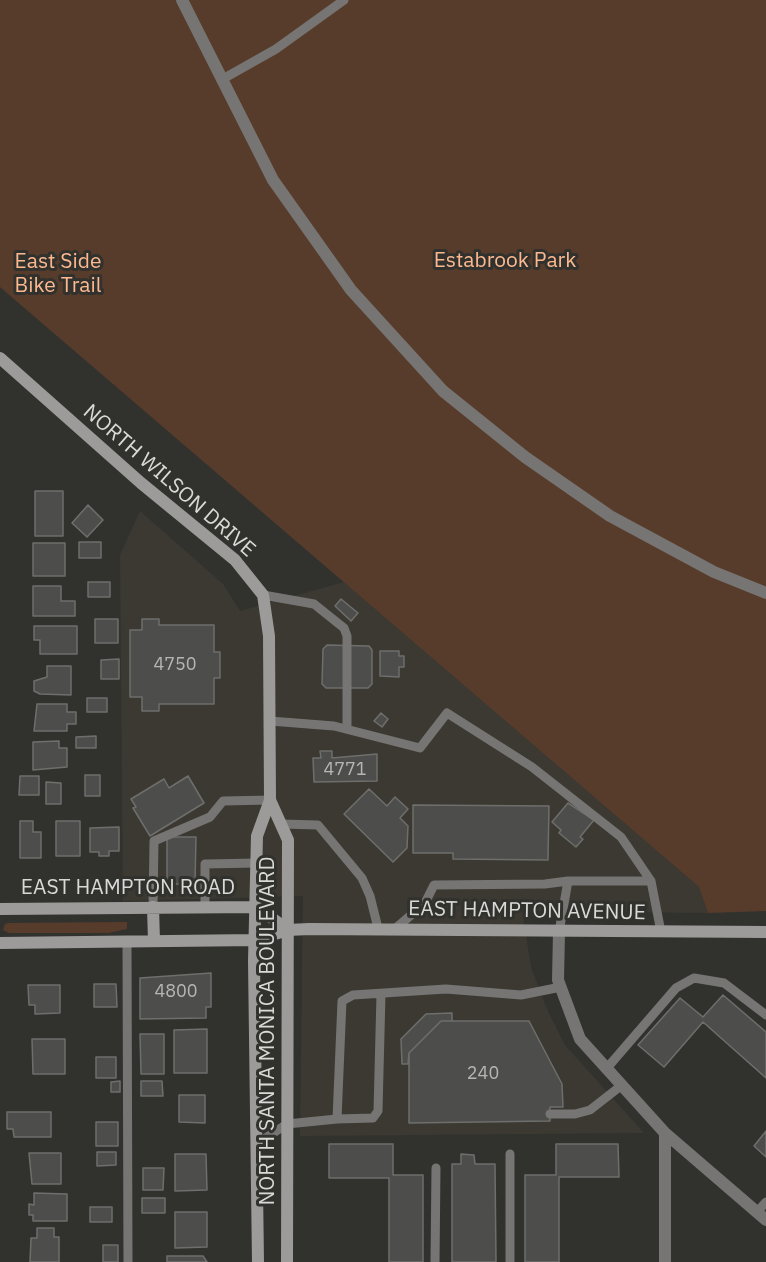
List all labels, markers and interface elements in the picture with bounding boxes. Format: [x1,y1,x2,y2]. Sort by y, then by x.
park label: Estabrook Park [434,248,576,274]
park label: East Side Bike Trail [14,249,102,299]
street label: NORTH WILSON DRIVE [78,399,260,563]
house number: 4750 [153,654,197,676]
house number: 4771 [323,759,367,781]
street label: NORTH SANTA MONICA BOULEVARD [255,857,281,1205]
street label: EAST HAMPTON ROAD [21,875,235,901]
street label: EAST HAMPTON AVENUE [408,896,646,926]
house number: 4800 [154,981,198,1003]
house number: 240 [467,1063,499,1085]

